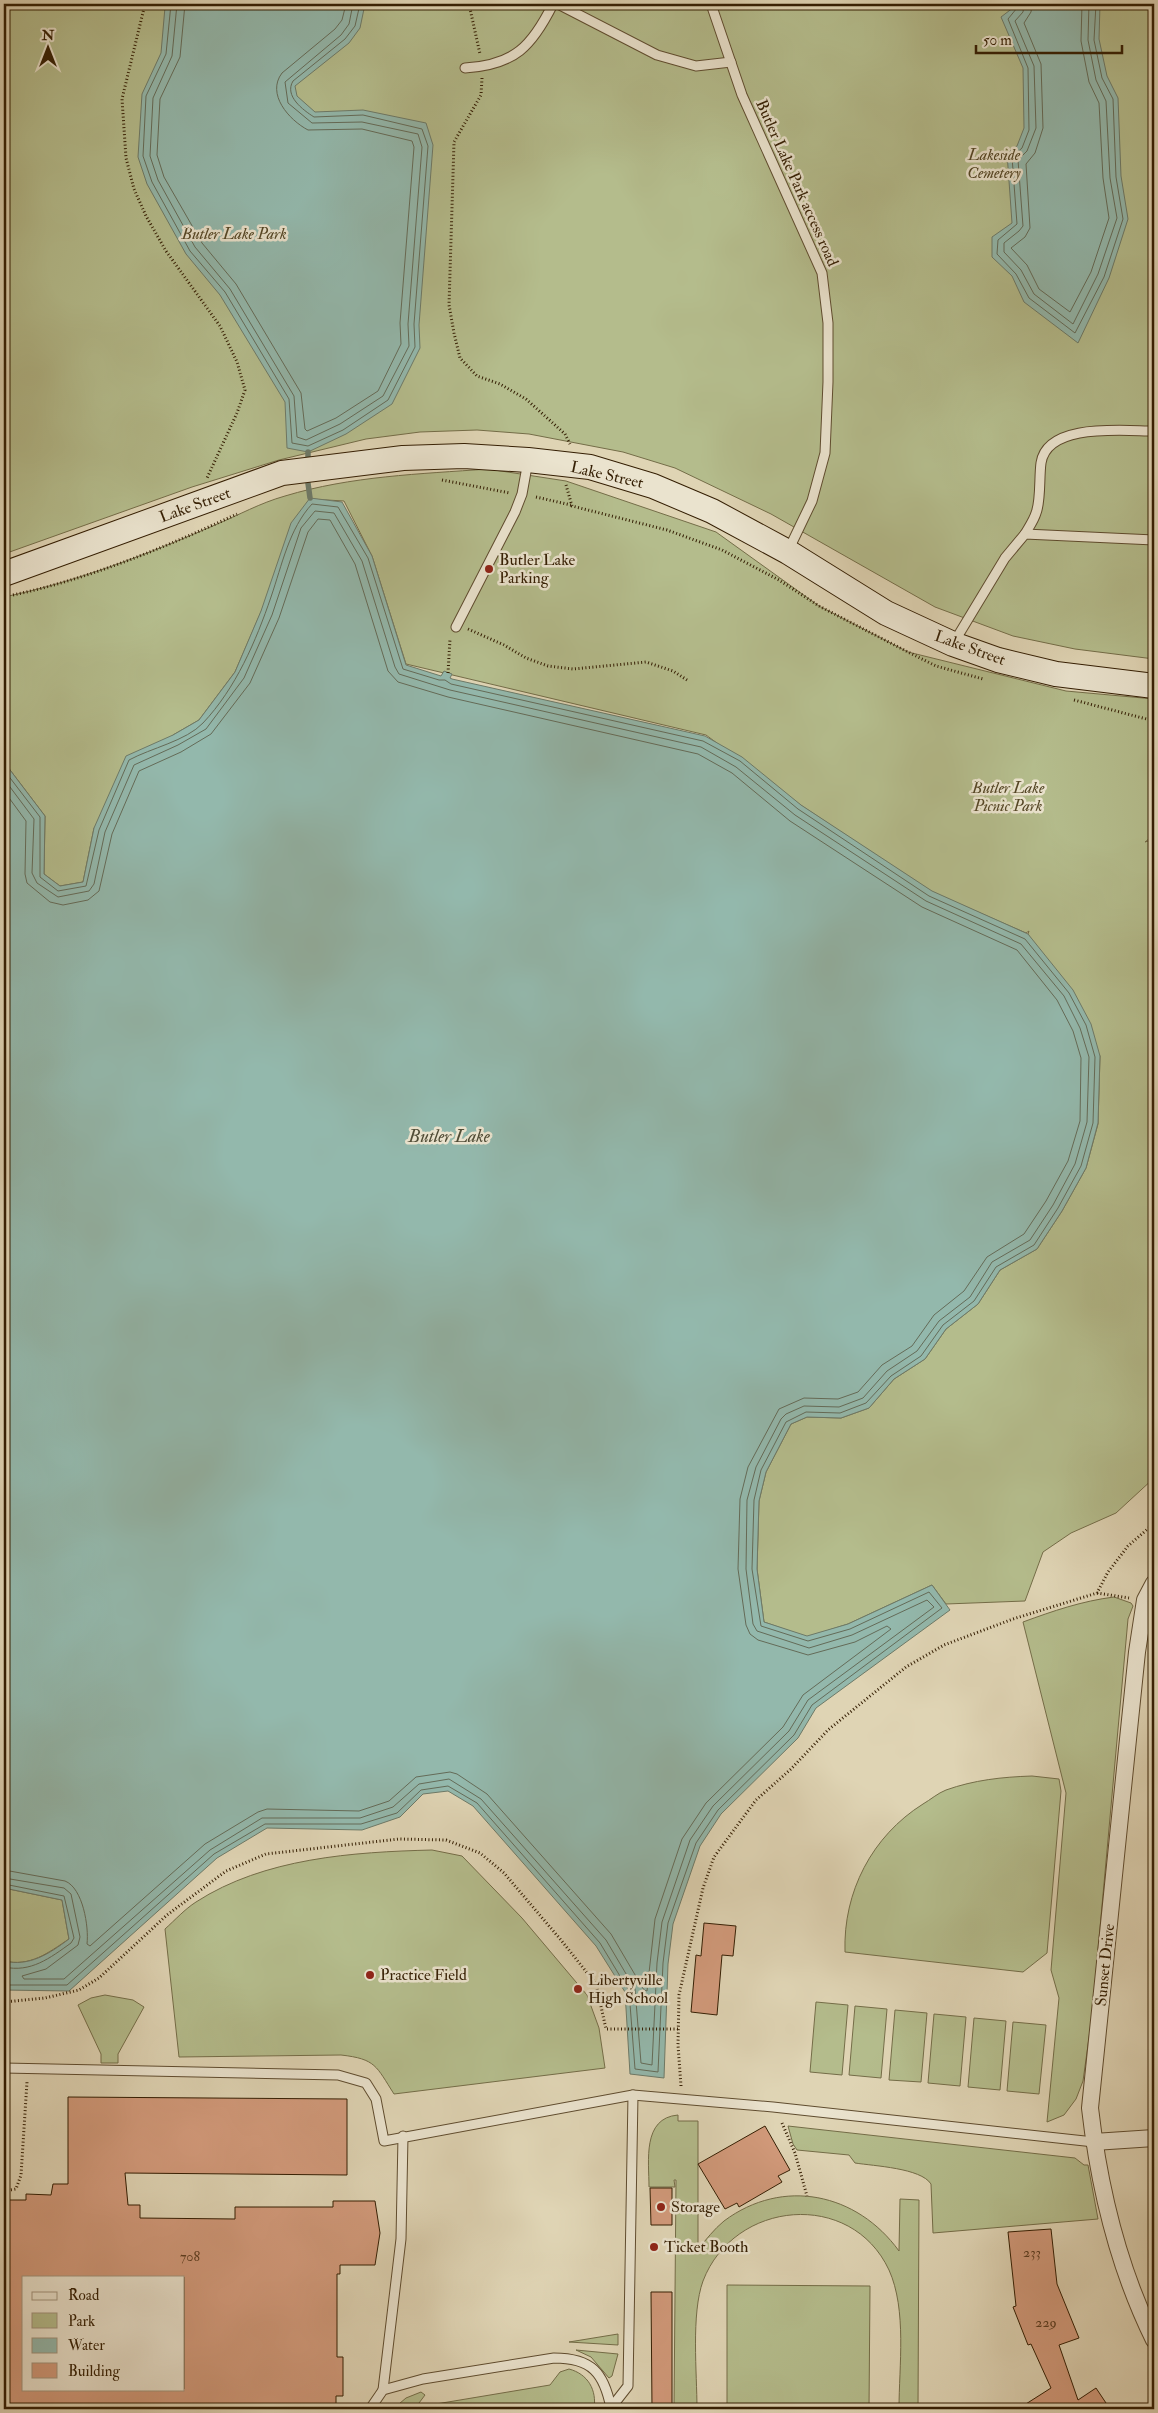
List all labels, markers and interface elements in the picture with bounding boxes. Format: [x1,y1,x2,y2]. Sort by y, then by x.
north arrow [22,22,72,72]
scale bar [976,22,1122,54]
text: N [41,27,55,44]
text: 50 m [983,31,1012,50]
street label: Butler Lake Park access road [751,96,843,270]
park label: Lakeside Cemetery [967,145,1021,183]
park label: Butler Lake Park [180,224,287,244]
street label: Lake Street [569,457,645,493]
street label: Lake Street [157,483,233,527]
place label: Butler Lake Parking [499,550,576,588]
marker: Butler Lake Parking [483,563,495,575]
street label: Lake Street [932,626,1008,670]
park label: Butler Lake Picnic Park [971,778,1045,816]
water label: Butler Lake [407,1125,491,1148]
street label: Sunset Drive [1091,1923,1119,2007]
place label: Practice Field [380,1965,467,1985]
marker: Practice Field [364,1969,376,1981]
place label: Libertyville High School [588,1970,668,2008]
marker: Libertyville High School [572,1983,584,1995]
place label: Storage [671,2197,720,2217]
marker: Storage [655,2201,667,2213]
place label: Ticket Booth [664,2237,749,2257]
marker: Ticket Booth [648,2241,660,2253]
house number: 233 [1023,2244,1041,2261]
house number: 708 [180,2248,200,2265]
legend [22,2276,185,2390]
text: Road [68,2286,100,2305]
text: Park [68,2312,95,2331]
house number: 229 [1035,2314,1057,2331]
text: Water [67,2336,105,2355]
text: Building [68,2362,120,2381]

